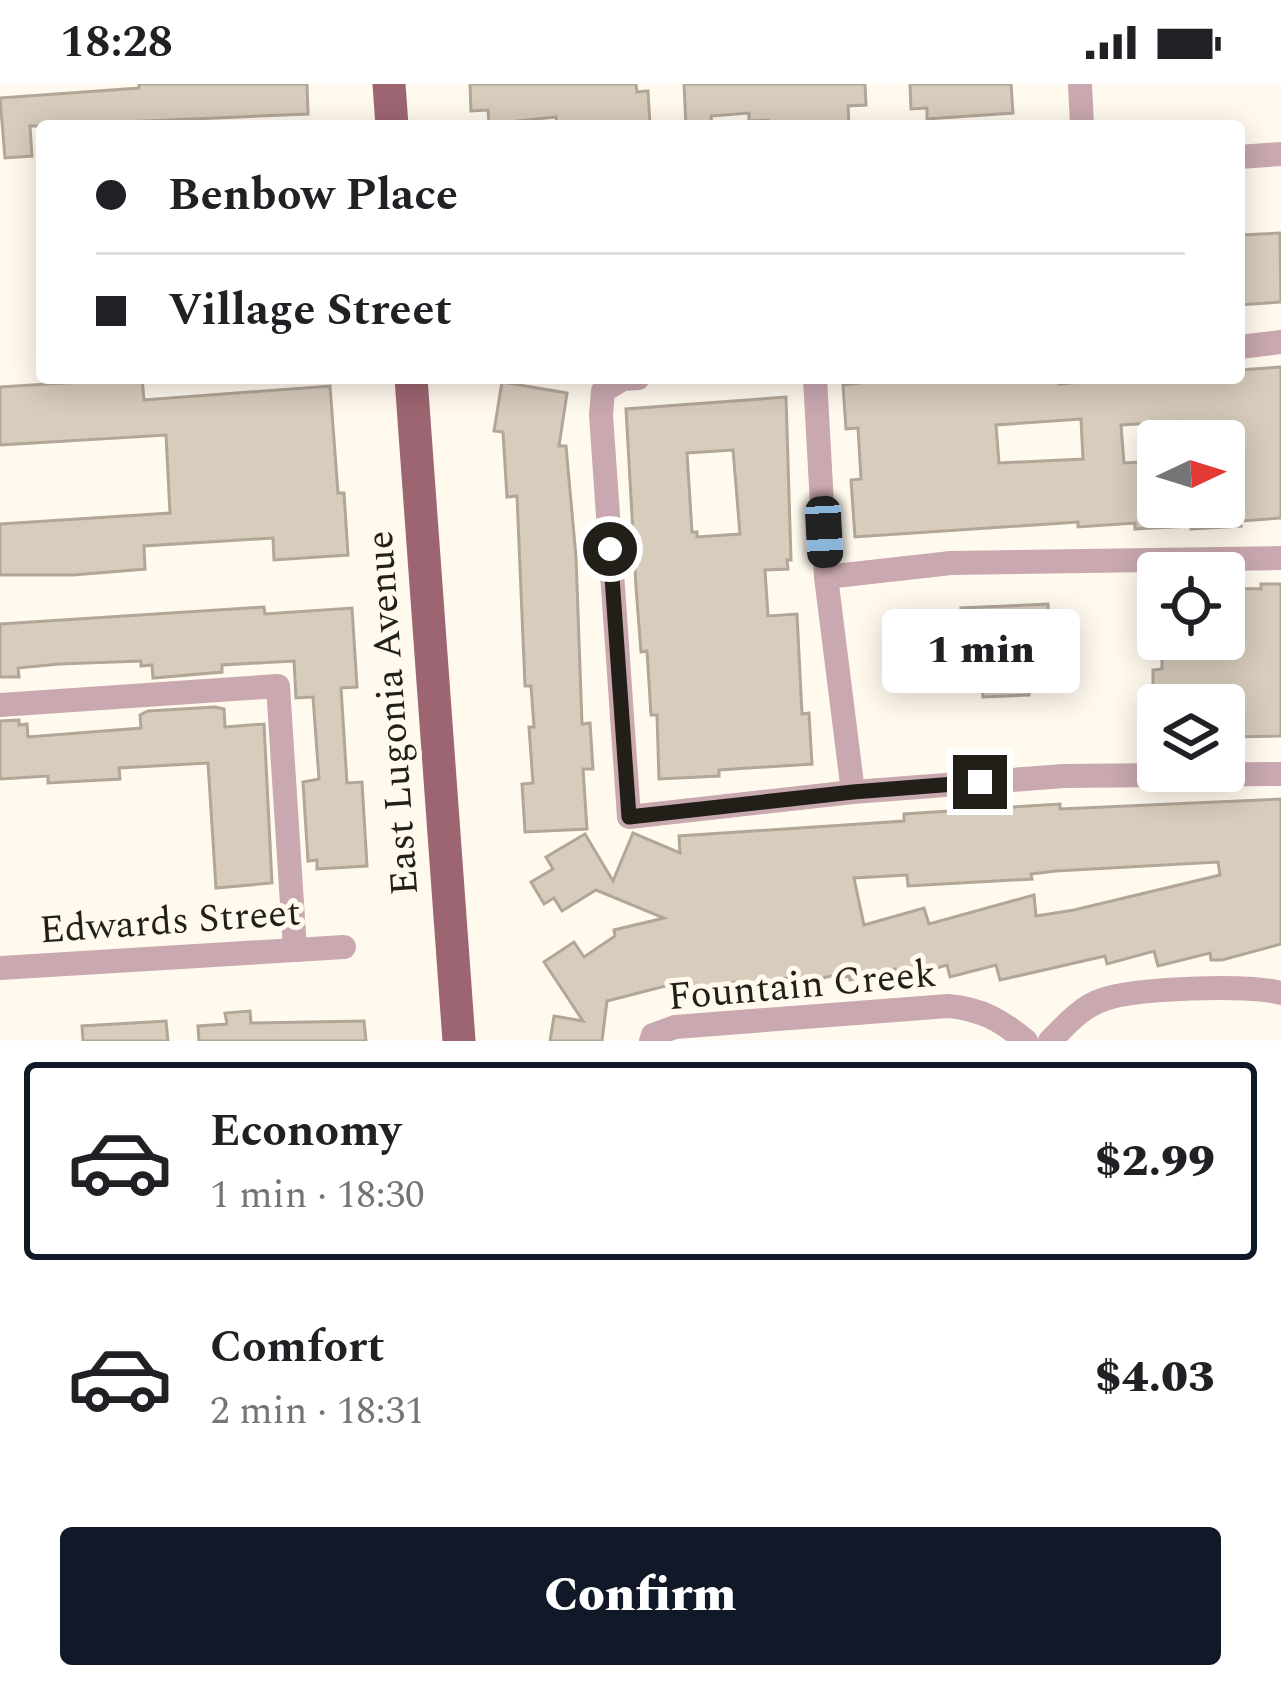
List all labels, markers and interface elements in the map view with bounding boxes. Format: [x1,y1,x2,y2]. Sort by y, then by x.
text: 18:28 [60,8,173,77]
text: Benbow Place [168,161,458,230]
text: Village Street [168,276,452,345]
north arrow [1137,420,1245,528]
map controls [1137,420,1245,792]
car [804,495,844,569]
route start [583,522,637,576]
street label: East Lugonia Avenue [351,529,435,897]
button: locate [1137,552,1245,660]
callout: 1 min [881,608,1079,692]
text: 1 min [927,621,1035,680]
button: layers [1137,684,1245,792]
route end [953,755,1007,809]
street label: Edwards Street [37,883,303,961]
street label: Fountain Creek [665,945,939,1027]
text: Economy [210,1097,401,1166]
icon: car [66,1107,174,1215]
text: $2.99 [1094,1127,1215,1196]
text: 1 min · 18:30 [210,1166,425,1225]
text: Comfort [210,1313,385,1382]
icon: car [66,1323,174,1431]
text: $4.03 [1094,1343,1215,1412]
text: 2 min · 18:31 [210,1382,425,1441]
button: Confirm [60,1527,1221,1665]

